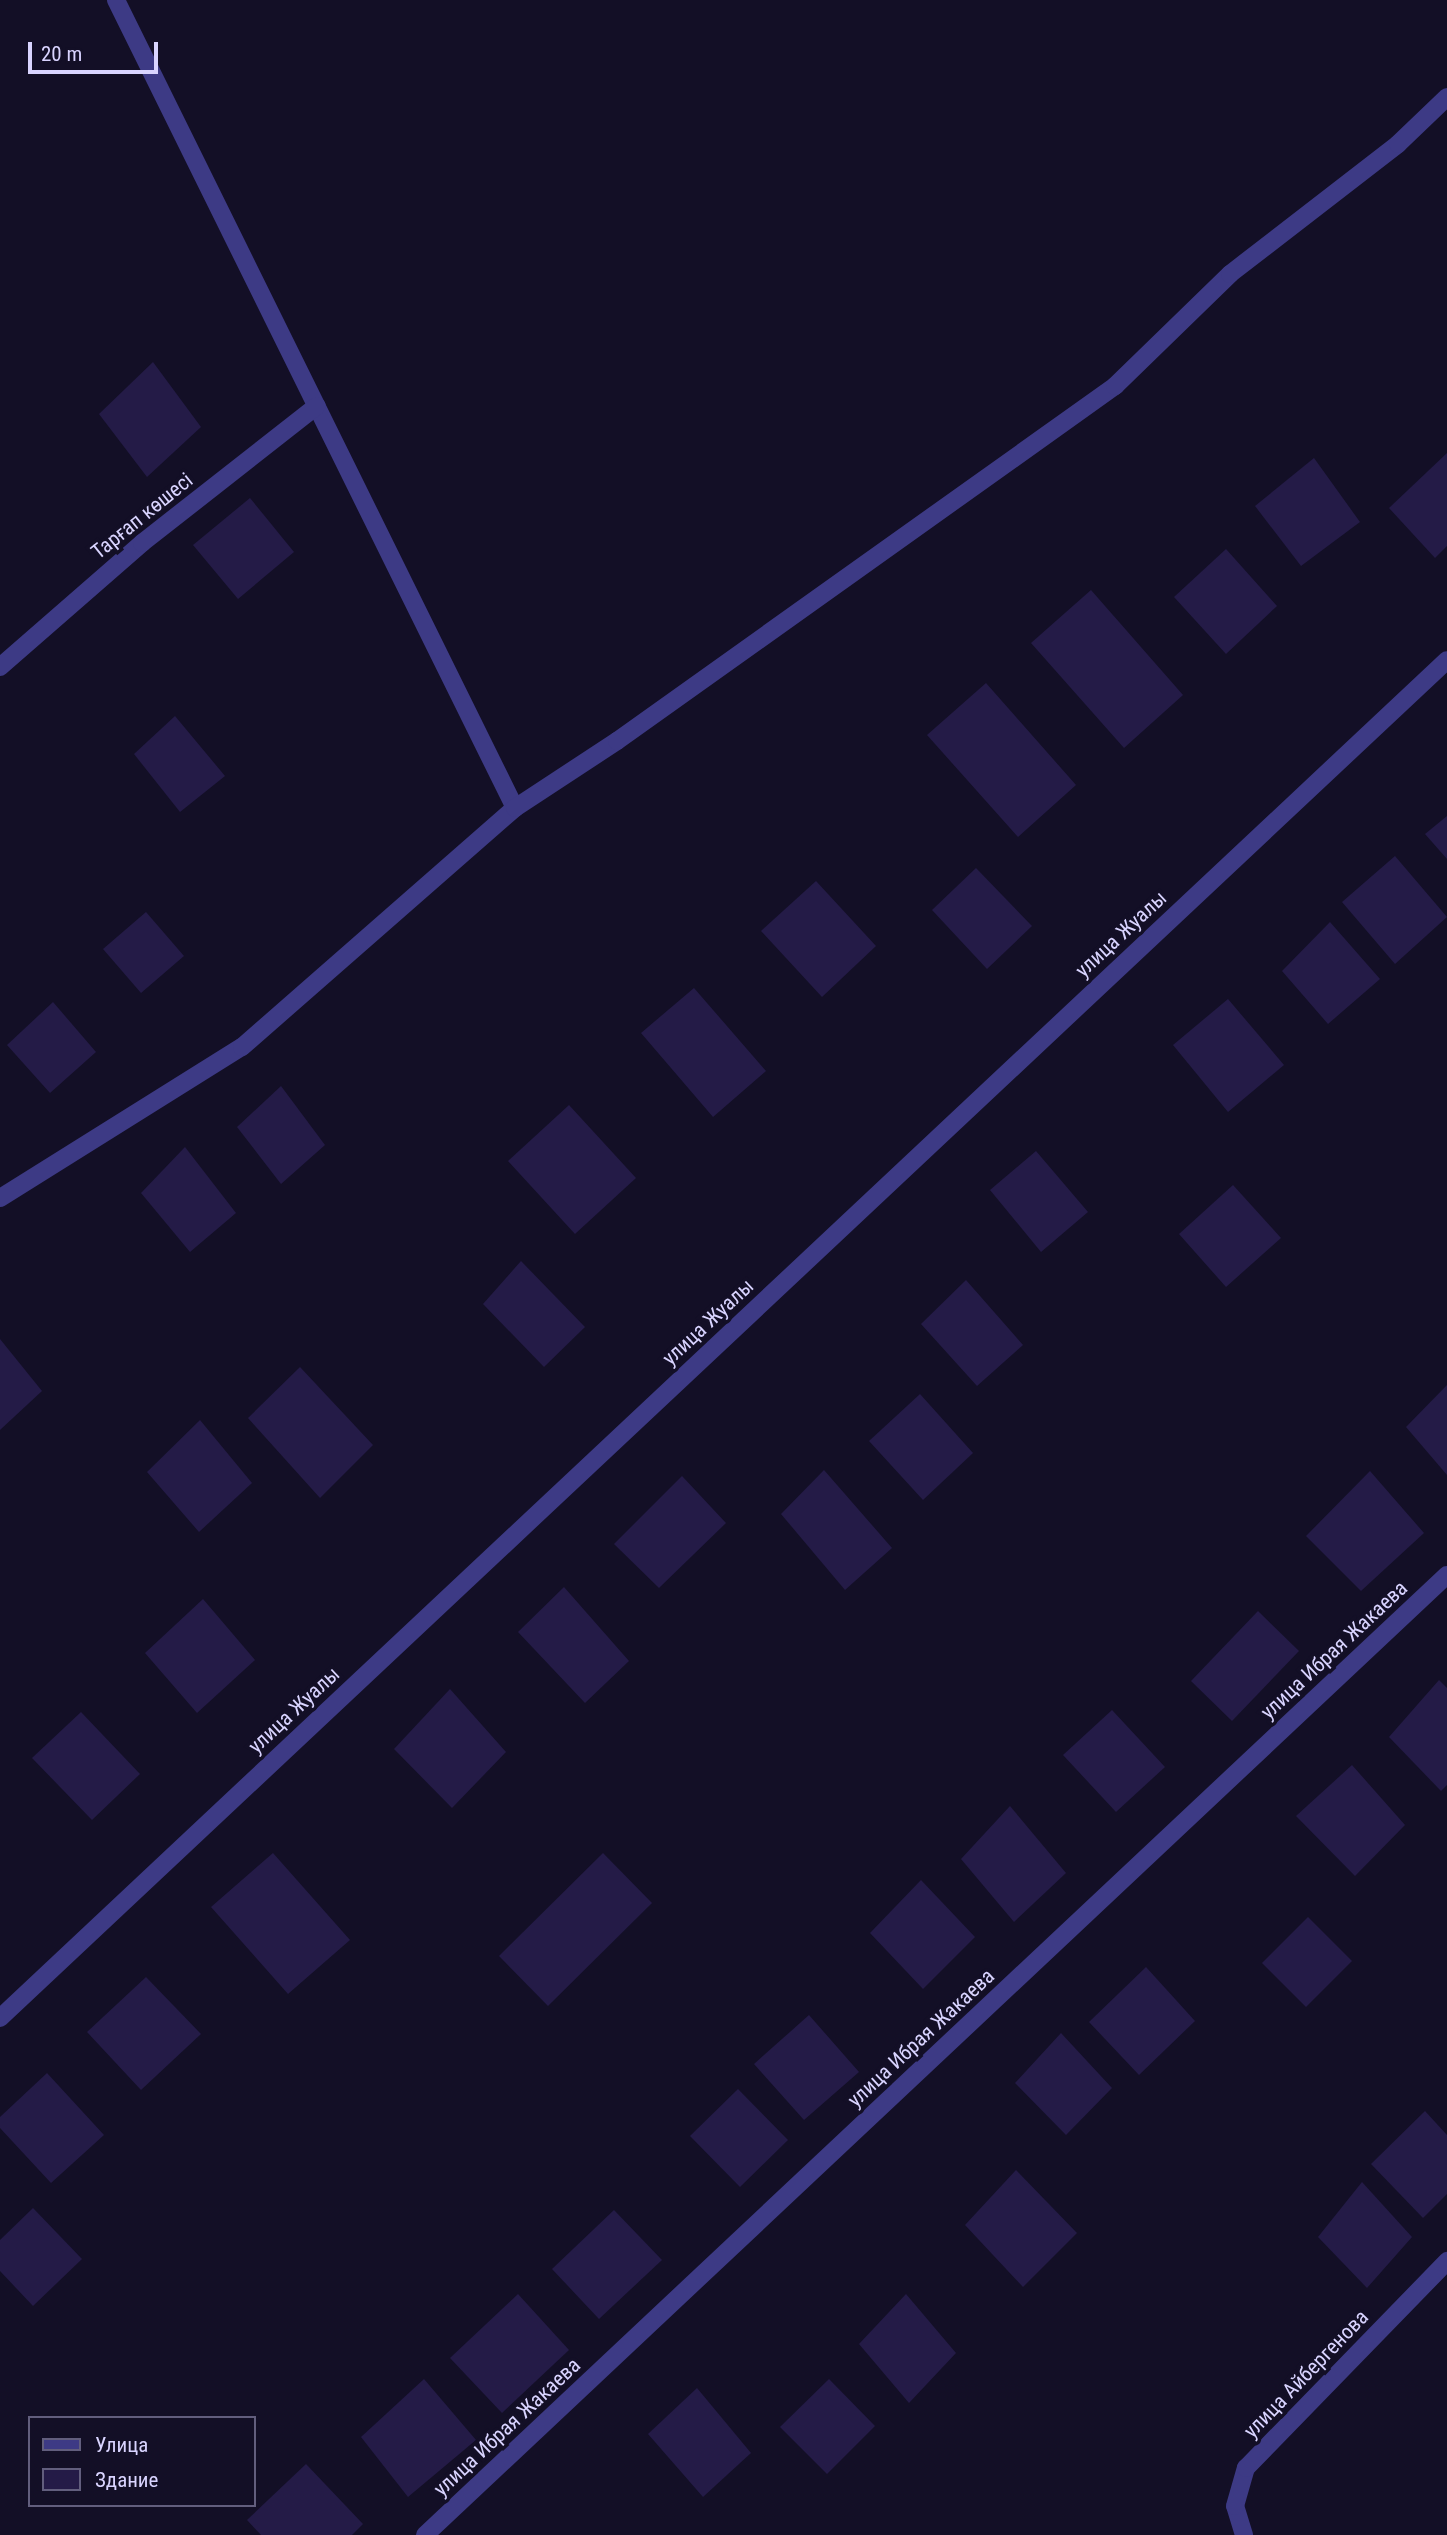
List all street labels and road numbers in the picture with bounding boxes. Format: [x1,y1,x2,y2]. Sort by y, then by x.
street label: Тарғап көшесі [86,467,198,565]
street label: улица Жуалы [1070,885,1172,983]
street label: улица Жуалы [657,1273,759,1371]
street label: улица Ибрая Жакаева [1255,1576,1413,1724]
street label: улица Жуалы [243,1661,345,1759]
street label: улица Ибрая Жакаева [842,1964,1000,2112]
street label: улица Айбергенова [1239,2305,1373,2443]
street label: улица Ибрая Жакаева [428,2353,586,2501]

